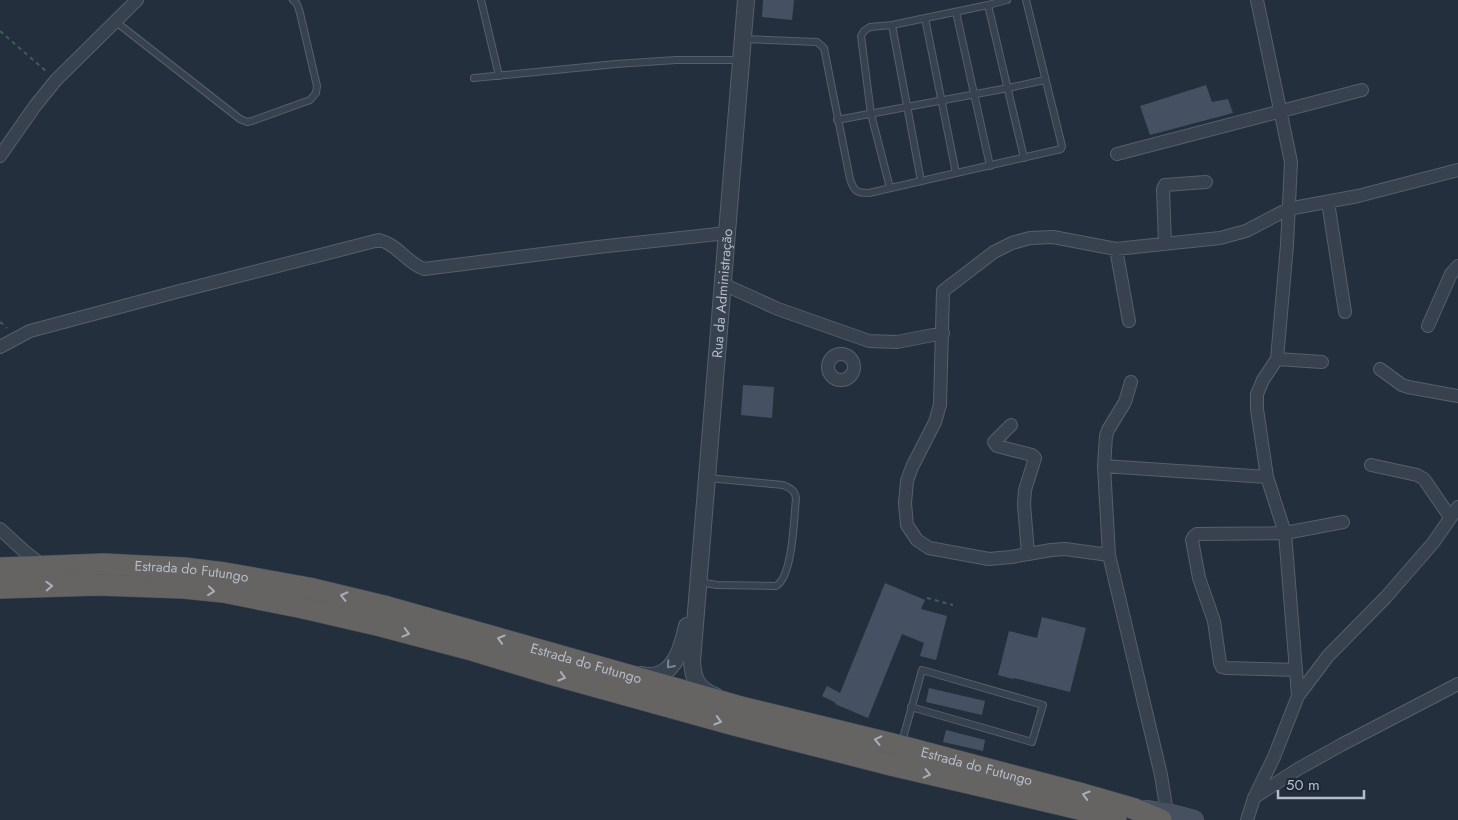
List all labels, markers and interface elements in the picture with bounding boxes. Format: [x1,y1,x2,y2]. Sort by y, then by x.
street label: Rua da Administração [707,228,737,359]
street label: Estrada do Futungo [134,556,251,587]
one-way arrow [45,581,53,591]
one-way arrow [207,585,215,596]
one-way arrow [341,592,349,602]
one-way arrow [401,627,409,637]
one-way arrow [497,635,506,645]
street label: Estrada do Futungo [528,638,644,688]
one-way arrow [666,660,675,669]
one-way arrow [558,671,567,682]
one-way arrow [714,716,722,726]
one-way arrow [873,736,882,746]
street label: Estrada do Futungo [919,742,1035,790]
one-way arrow [923,768,931,779]
scale bar [1278,768,1364,800]
text: 50 m [1286,774,1320,796]
one-way arrow [1081,790,1090,801]

